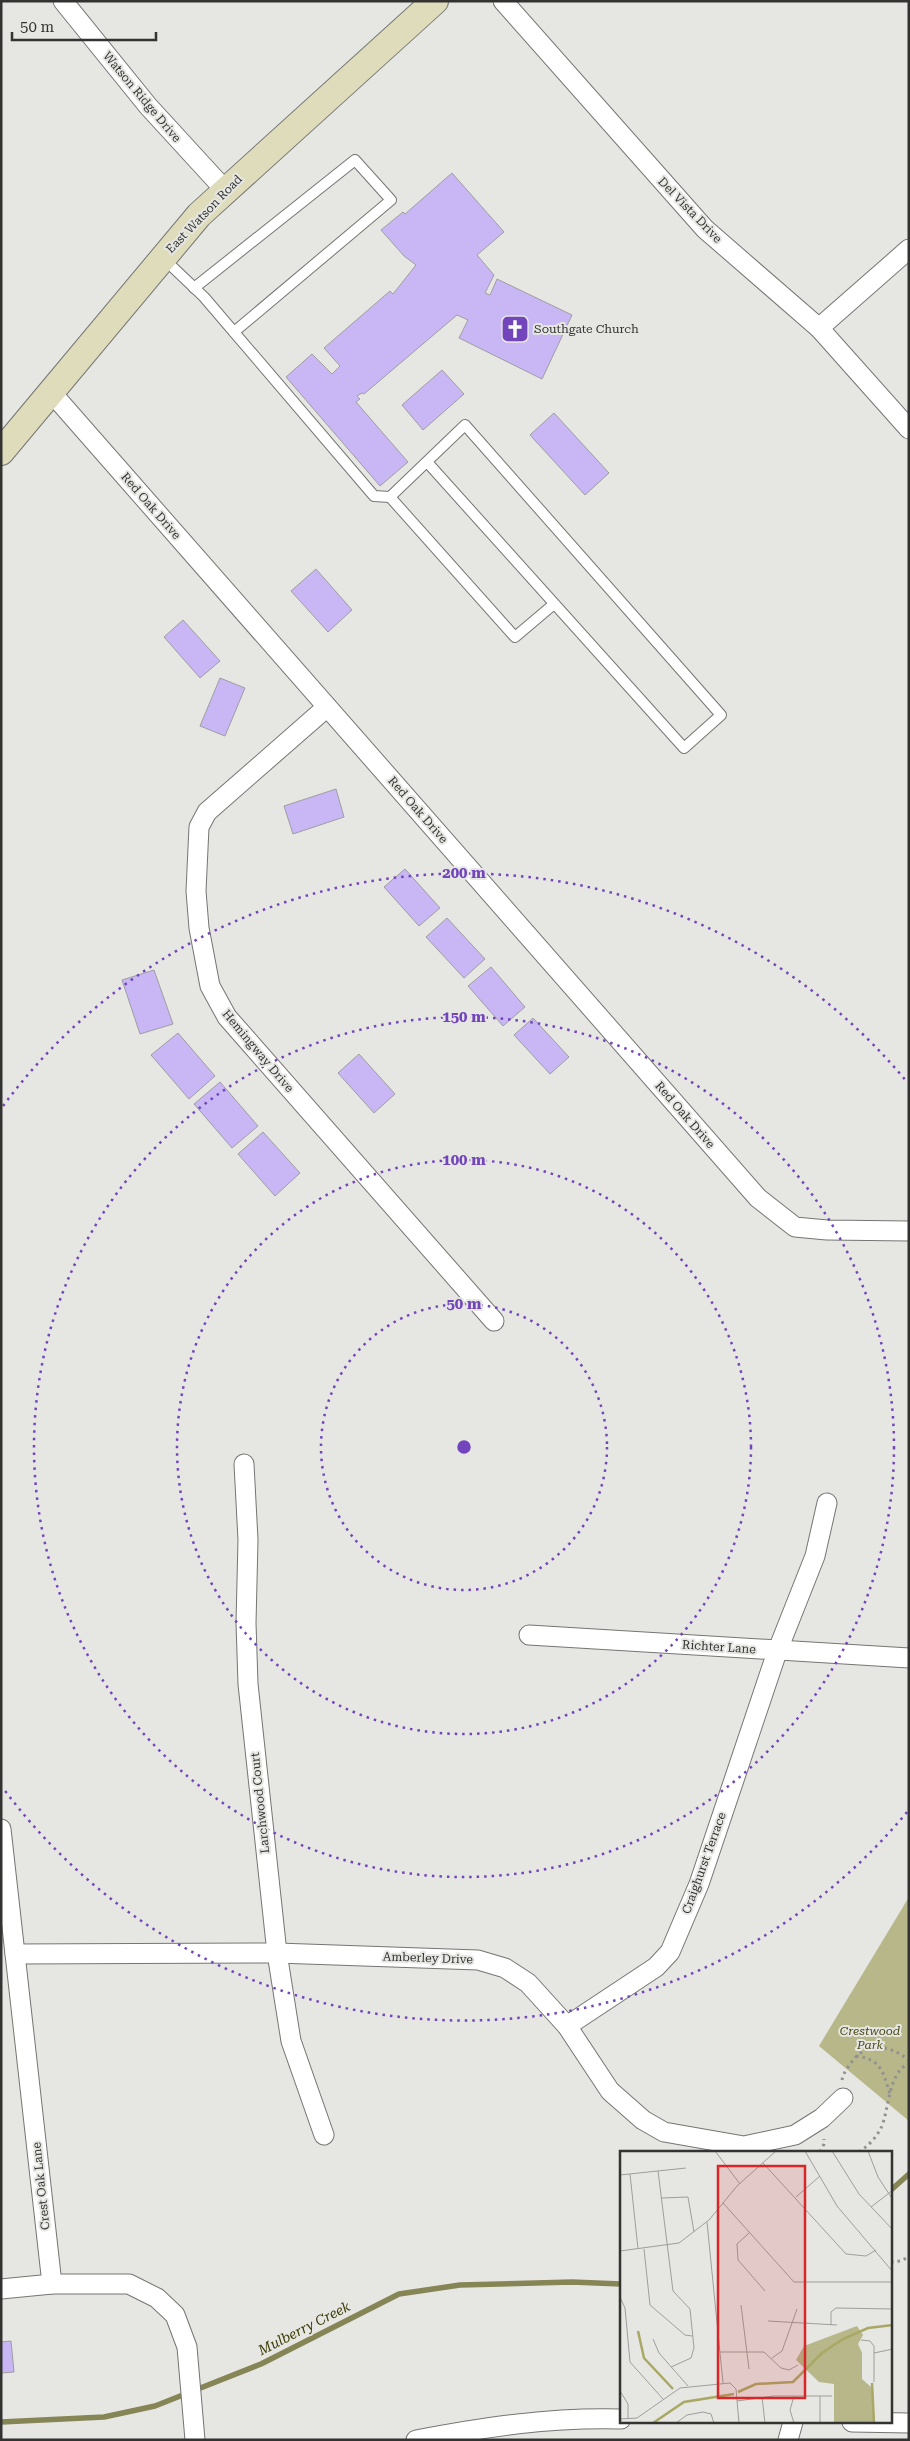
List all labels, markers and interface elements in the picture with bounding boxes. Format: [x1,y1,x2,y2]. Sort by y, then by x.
scale bar [12,10,156,42]
text: 50 m [20,18,55,36]
street label: Watson Ridge Drive [100,49,184,145]
street label: East Watson Road [163,172,245,256]
street label: Del Vista Drive [655,174,725,246]
church icon: Southgate Church [500,314,530,344]
place label: Southgate Church [534,322,639,336]
street label: Red Oak Drive [118,470,184,542]
street label: Red Oak Drive [385,774,451,846]
text: 200 m [442,864,486,882]
street label: Hemingway Drive [219,1007,297,1095]
text: 150 m [442,1008,486,1026]
street label: Red Oak Drive [652,1079,718,1151]
text: 100 m [442,1151,486,1169]
text: 50 m [446,1295,482,1313]
centre of rings [455,1438,473,1456]
street label: Richter Lane [682,1637,757,1657]
street label: Larchwood Court [248,1751,272,1854]
street label: Craighurst Terrace [679,1810,729,1916]
street label: Amberley Drive [383,1949,474,1967]
park label: Crestwood Park [840,2024,901,2052]
street label: Crest Oak Lane [29,2141,53,2231]
inset map [620,2151,892,2424]
water label: Mulberry Creek [254,2298,353,2359]

